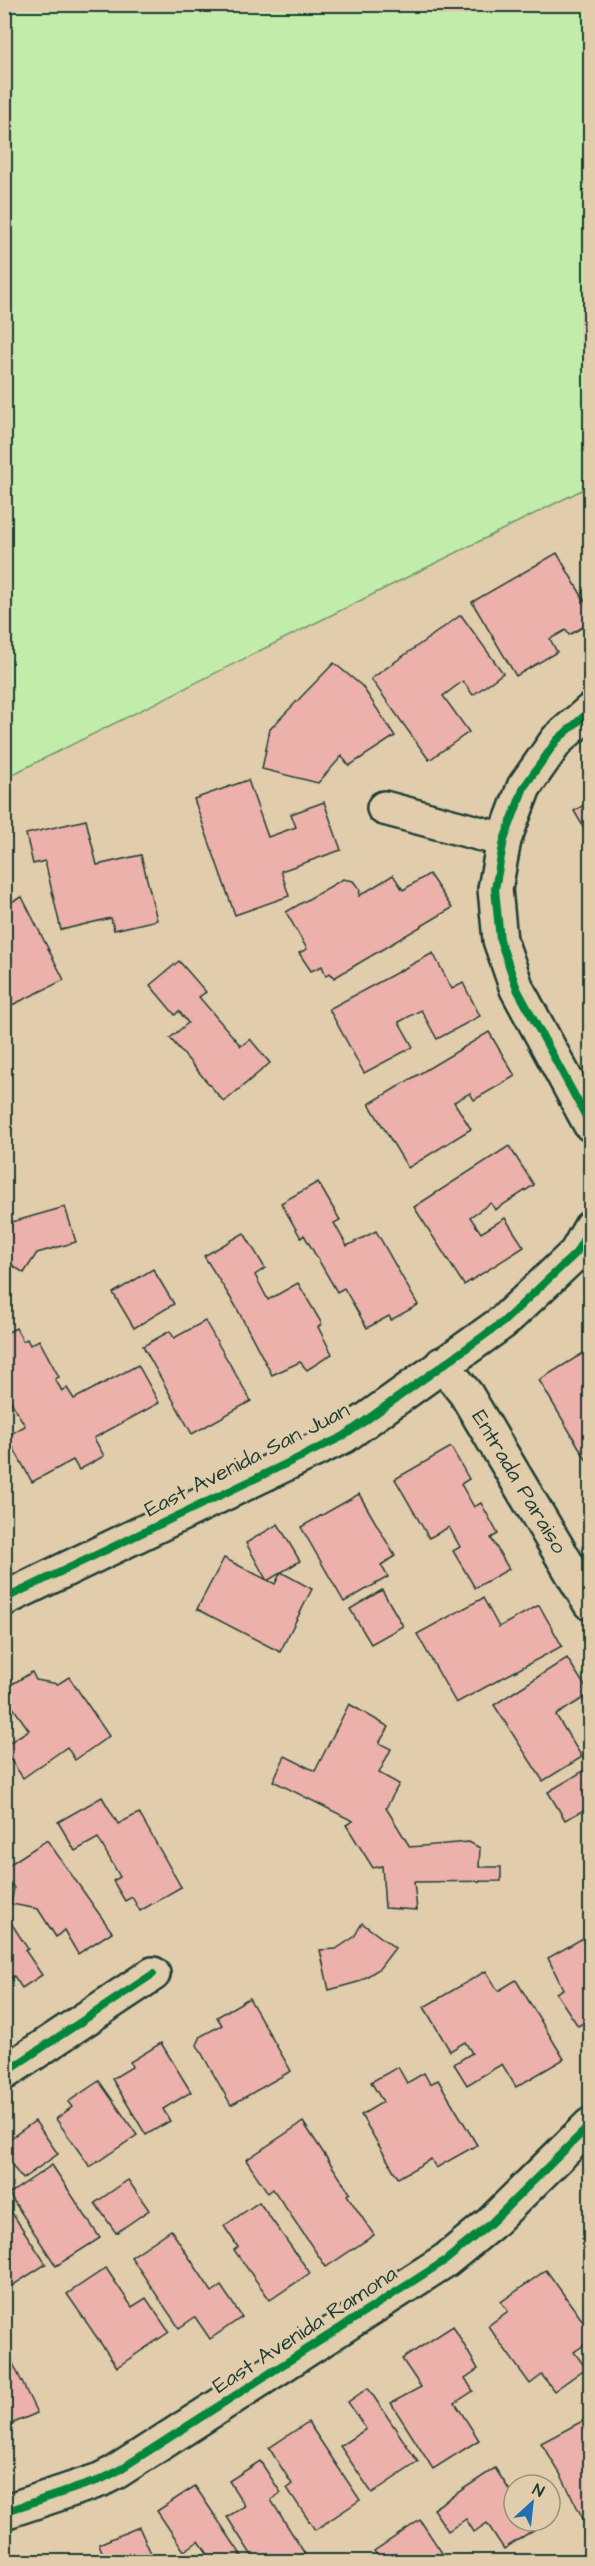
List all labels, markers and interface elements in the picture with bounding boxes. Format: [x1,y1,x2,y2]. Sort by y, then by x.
street label: East Avenida San Juan [139,1395,355,1525]
street label: Entrada Paraiso [464,1404,575,1560]
street label: East Avenida Ramona [207,2259,403,2401]
north arrow [502,2473,562,2533]
text: N [529,2478,548,2503]

